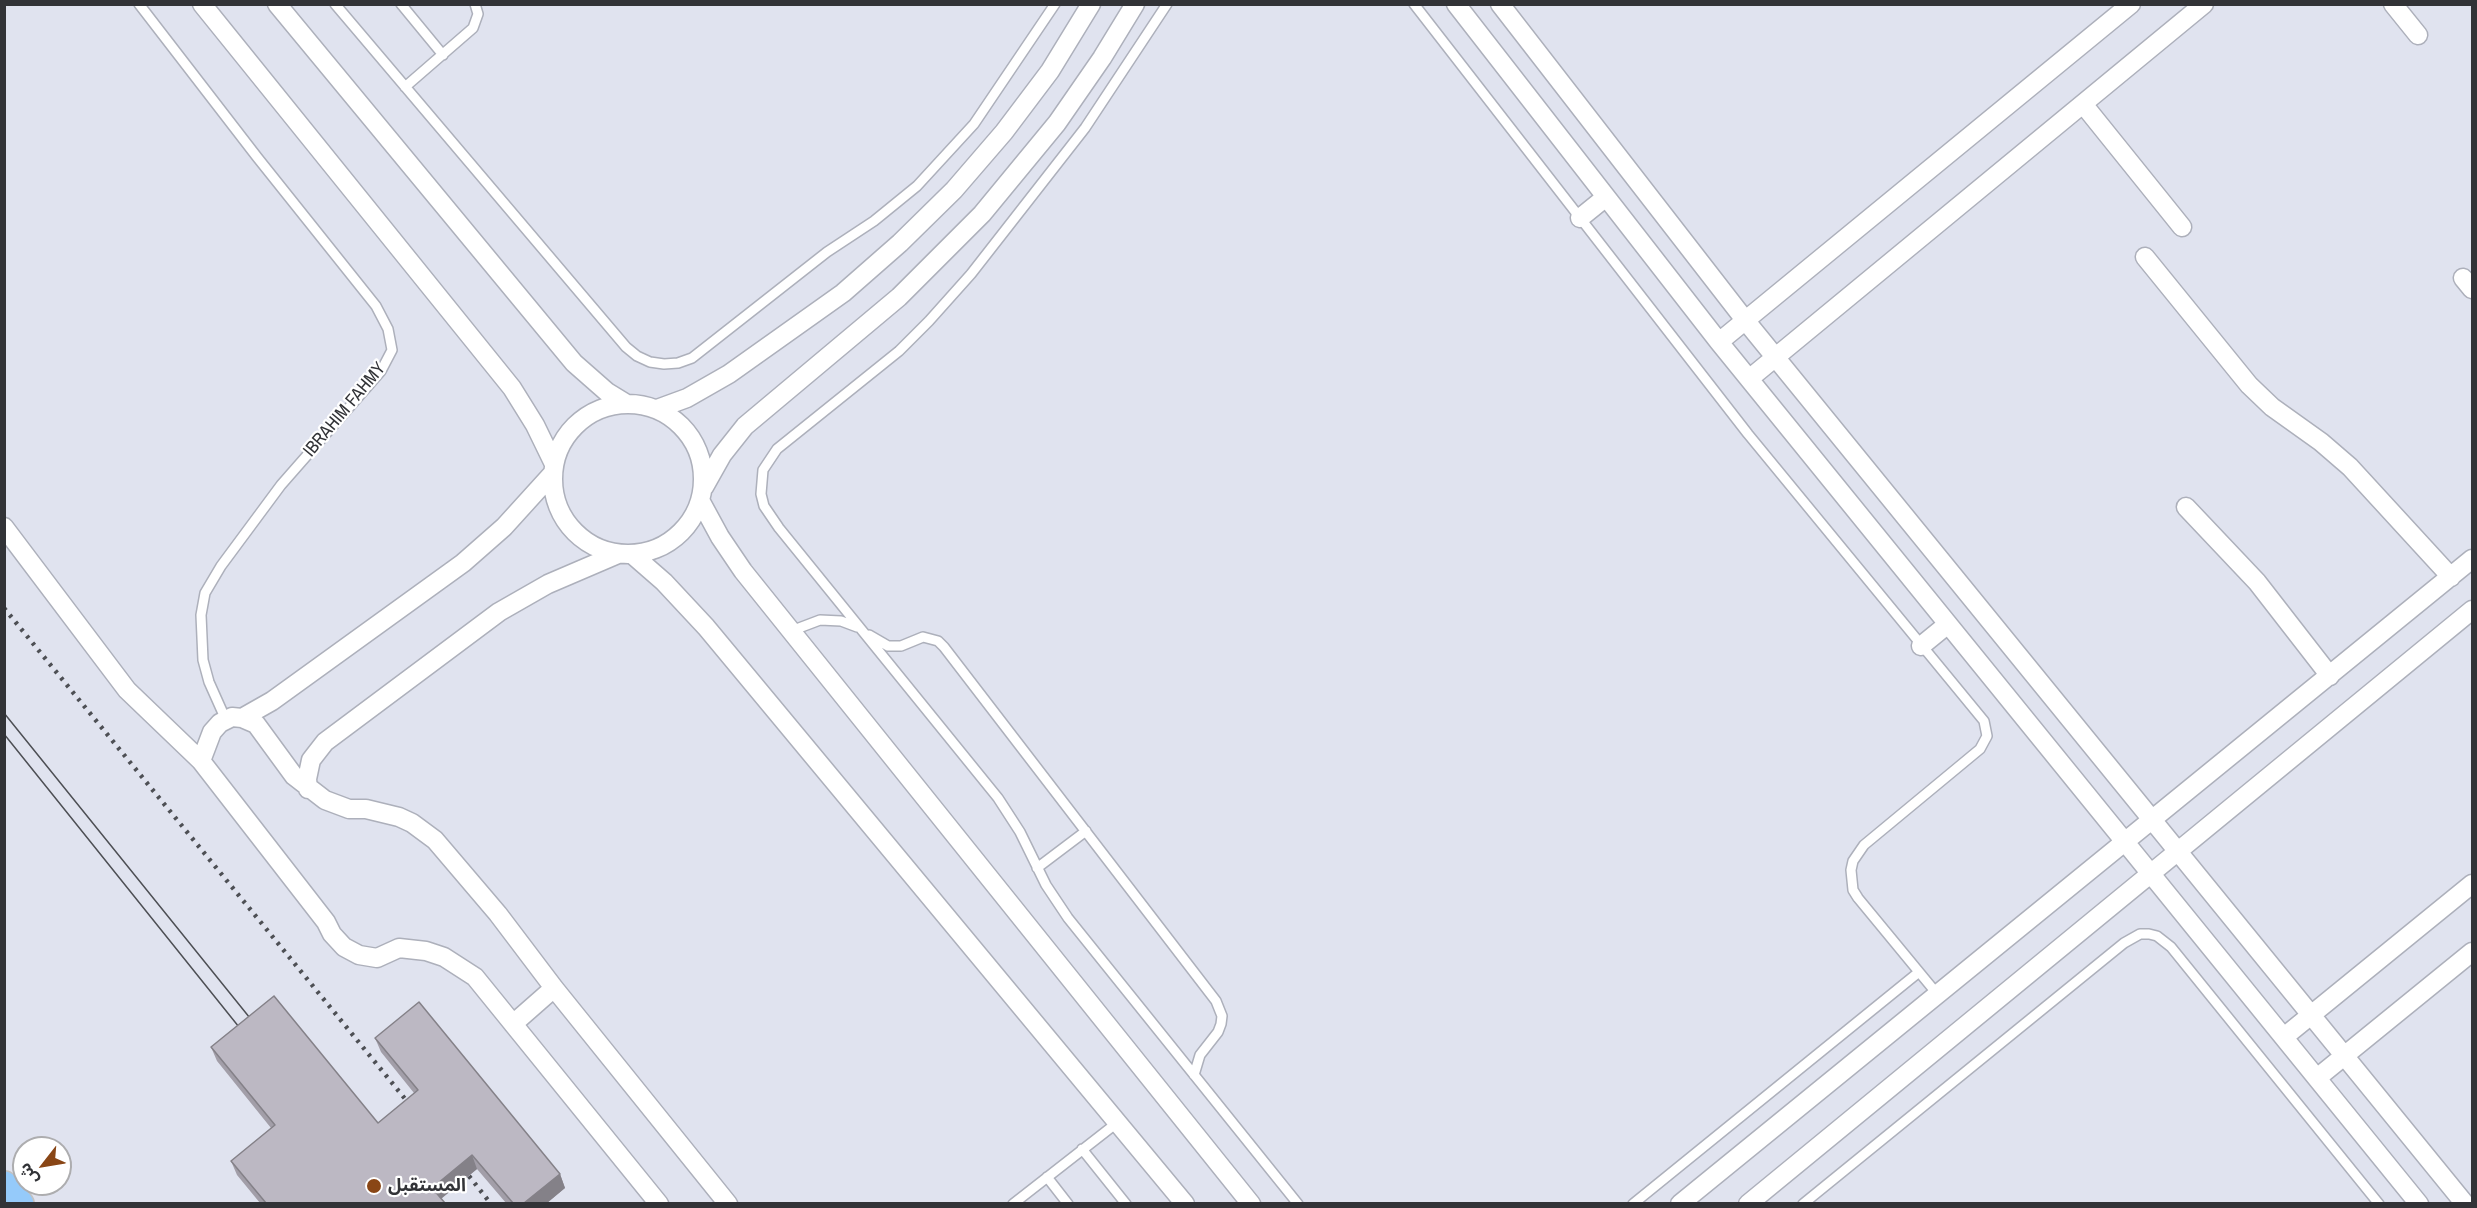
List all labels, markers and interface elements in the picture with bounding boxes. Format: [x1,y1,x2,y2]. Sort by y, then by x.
street label: IBRAHIM FAHMY [299,358,391,462]
north arrow [12,1136,72,1196]
text: ش [13,1159,43,1189]
place label: المستقبل [388,1175,466,1197]
marker: المستقبل [365,1177,383,1195]

